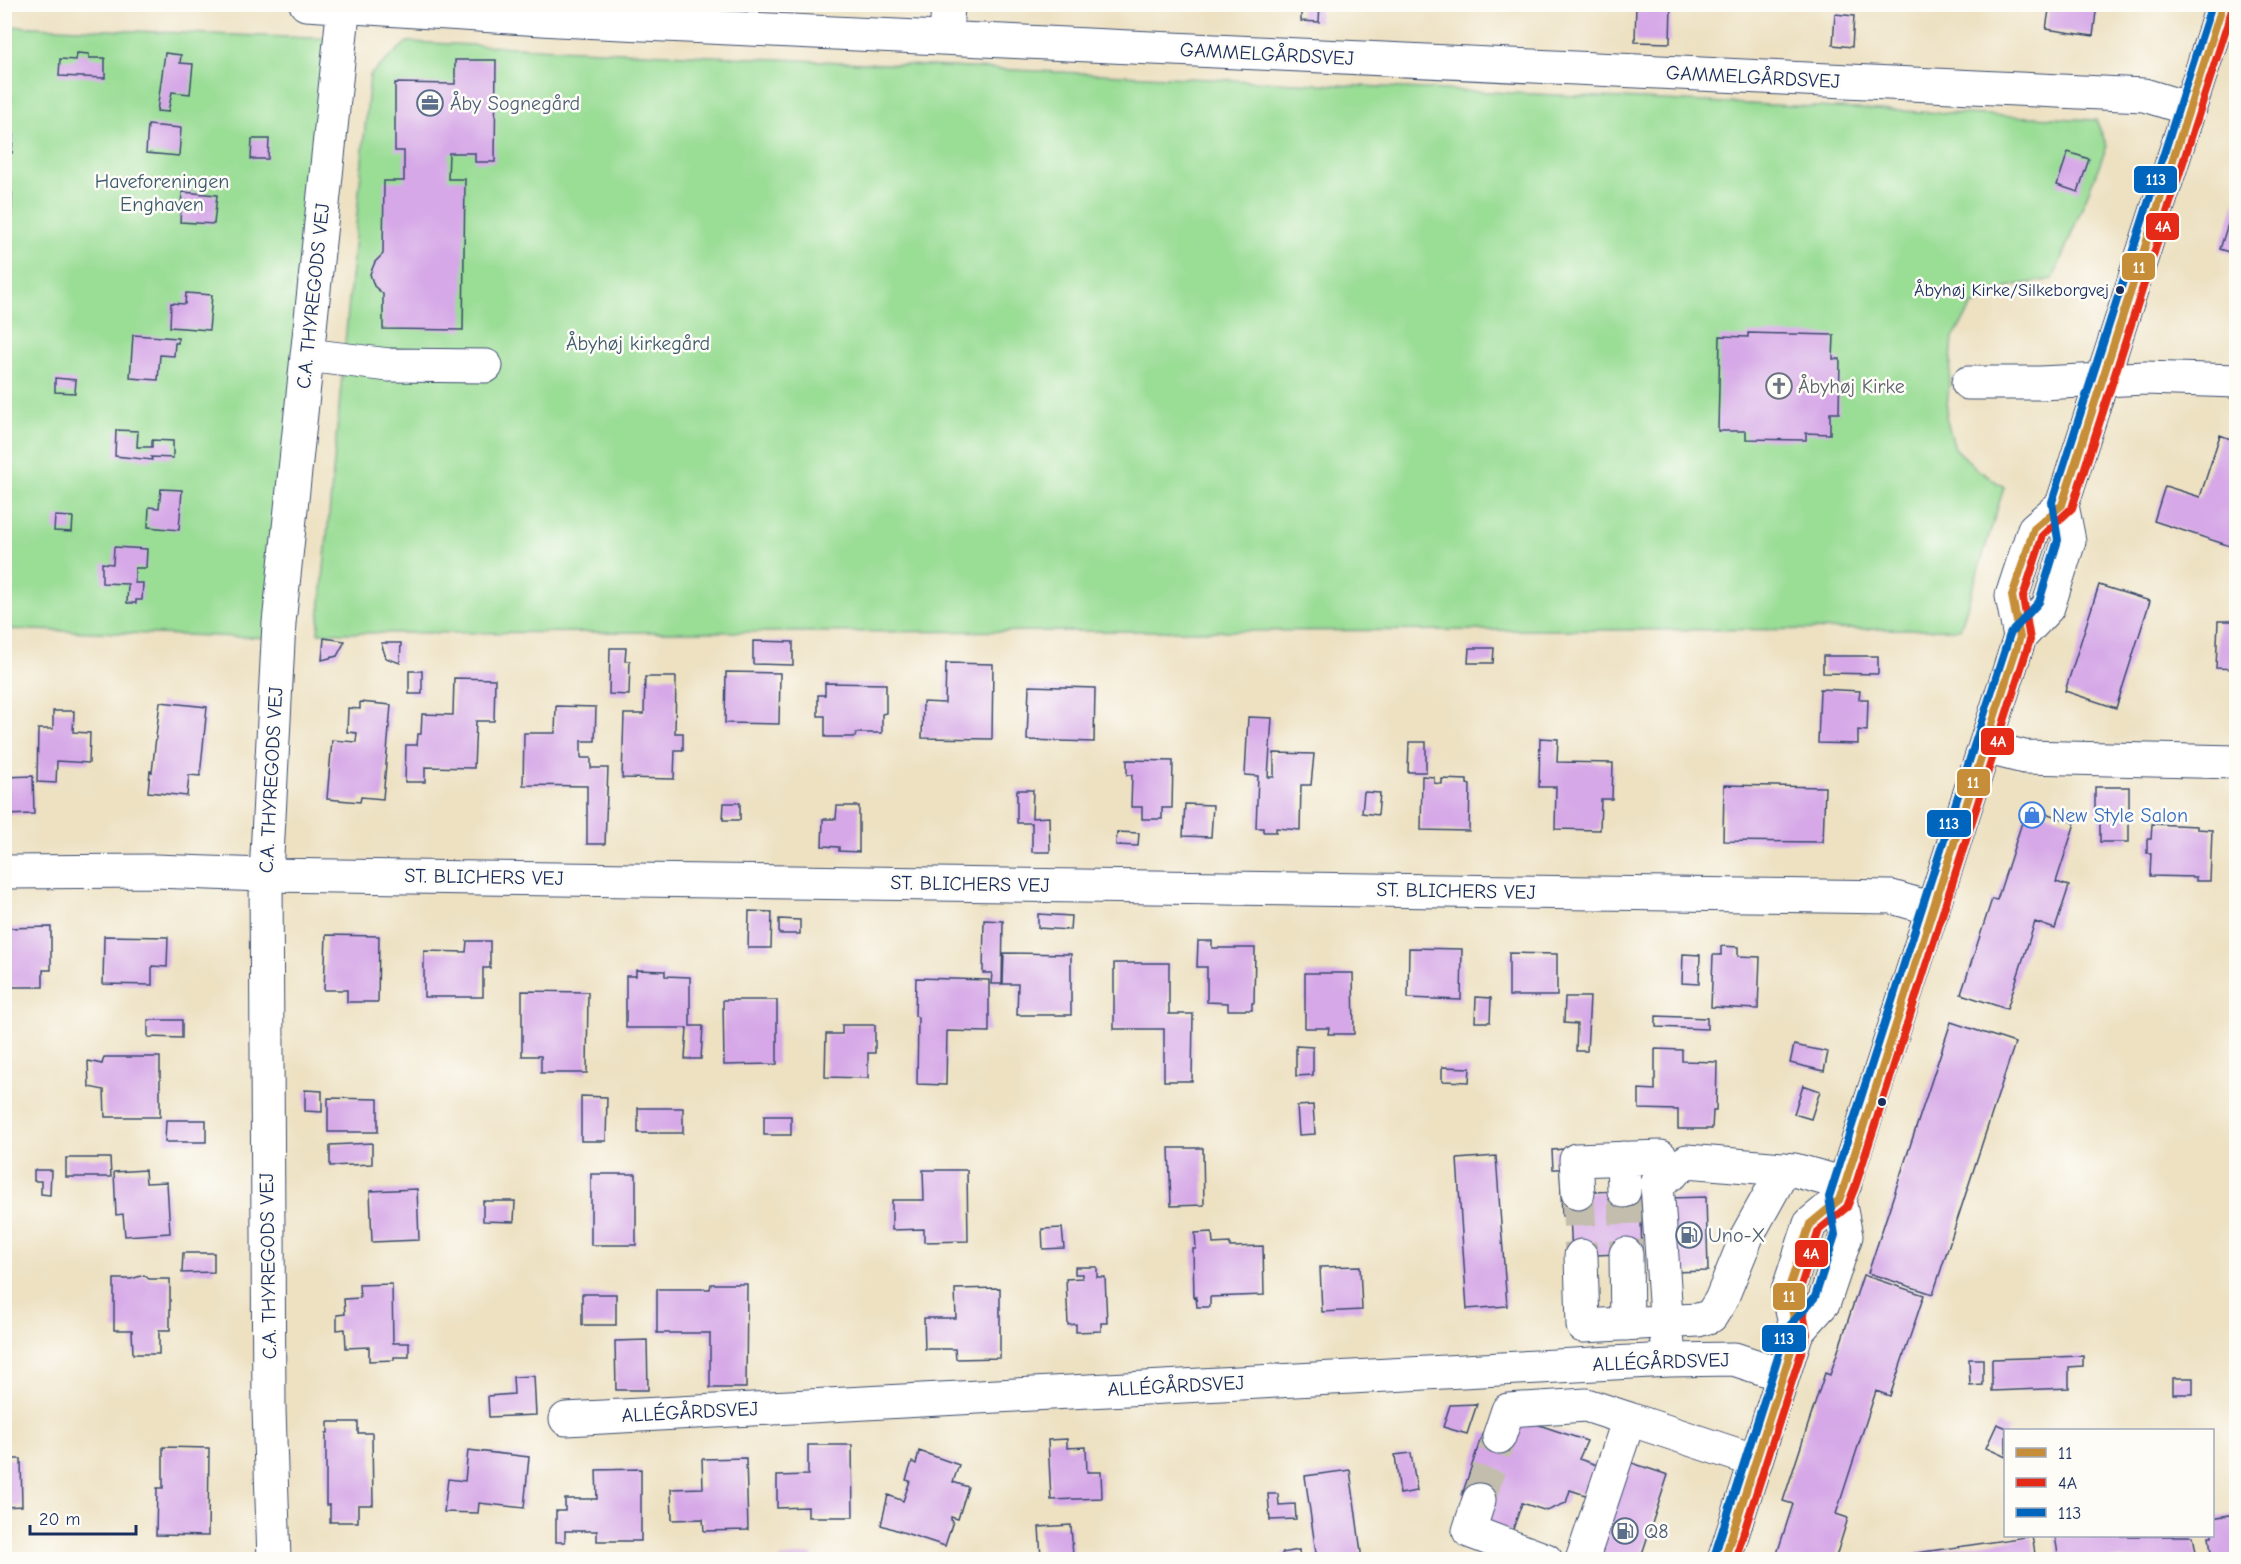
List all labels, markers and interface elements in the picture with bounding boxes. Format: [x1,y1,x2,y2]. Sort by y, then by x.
street label: GAMMELGÅRDSVEJ [1179,37,1355,70]
street label: GAMMELGÅRDSVEJ [1665,60,1841,93]
office icon: Åby Sognegård [415,88,445,118]
place label: Åby Sognegård [450,91,580,115]
line badge: 113 [2133,165,2178,194]
park label: Haveforeningen Enghaven [95,170,229,216]
text: 113 [2146,171,2166,189]
street label: C.A. THYREGODS VEJ [292,202,334,390]
line badge: 4A [2145,212,2180,241]
text: 4A [2155,218,2171,236]
line badge: 11 [2121,252,2156,281]
text: 11 [2133,259,2145,277]
place label: Åbyhøj Kirke/Silkeborgvej [1914,279,2109,301]
marker: Åbyhøj Kirke/Silkeborgvej [2114,284,2126,296]
park label: Åbyhøj kirkegård [566,331,710,355]
church icon: Åbyhøj Kirke [1764,371,1794,401]
place label: Åbyhøj Kirke [1798,374,1905,398]
street label: C.A. THYREGODS VEJ [255,686,287,874]
line badge: 4A [1980,727,2015,756]
text: 4A [1990,733,2006,751]
line badge: 11 [1956,768,1991,797]
text: 11 [1967,774,1979,792]
shop icon: New Style Salon [2017,800,2047,830]
place label: New Style Salon [2052,804,2188,827]
line badge: 113 [1926,809,1972,838]
text: 113 [1939,815,1959,833]
street label: ST. BLICHERS VEJ [404,864,564,890]
street label: ST. BLICHERS VEJ [890,871,1050,897]
street label: ST. BLICHERS VEJ [1376,878,1536,904]
unlabelled marker [1876,1096,1888,1108]
street label: C.A. THYREGODS VEJ [255,1172,281,1360]
fuel station icon: Uno-X [1674,1220,1704,1250]
place label: Uno-X [1708,1224,1765,1247]
line badge: 4A [1794,1239,1829,1268]
text: 4A [1803,1245,1819,1263]
line badge: 11 [1772,1282,1806,1311]
text: 11 [1783,1288,1795,1306]
line badge: 113 [1761,1324,1807,1353]
text: 113 [1774,1330,1794,1348]
street label: ALLÉGÅRDSVEJ [1592,1347,1730,1376]
street label: ALLÉGÅRDSVEJ [1107,1370,1245,1401]
street label: ALLÉGÅRDSVEJ [621,1396,759,1427]
legend [2004,1429,2214,1537]
text: 11 [2058,1443,2072,1464]
text: 4A [2058,1473,2077,1494]
scale bar [30,1498,136,1536]
text: 113 [2058,1503,2081,1524]
text: 20 m [39,1509,80,1530]
fuel station icon: Q8 [1610,1516,1640,1546]
place label: Q8 [1644,1520,1668,1543]

